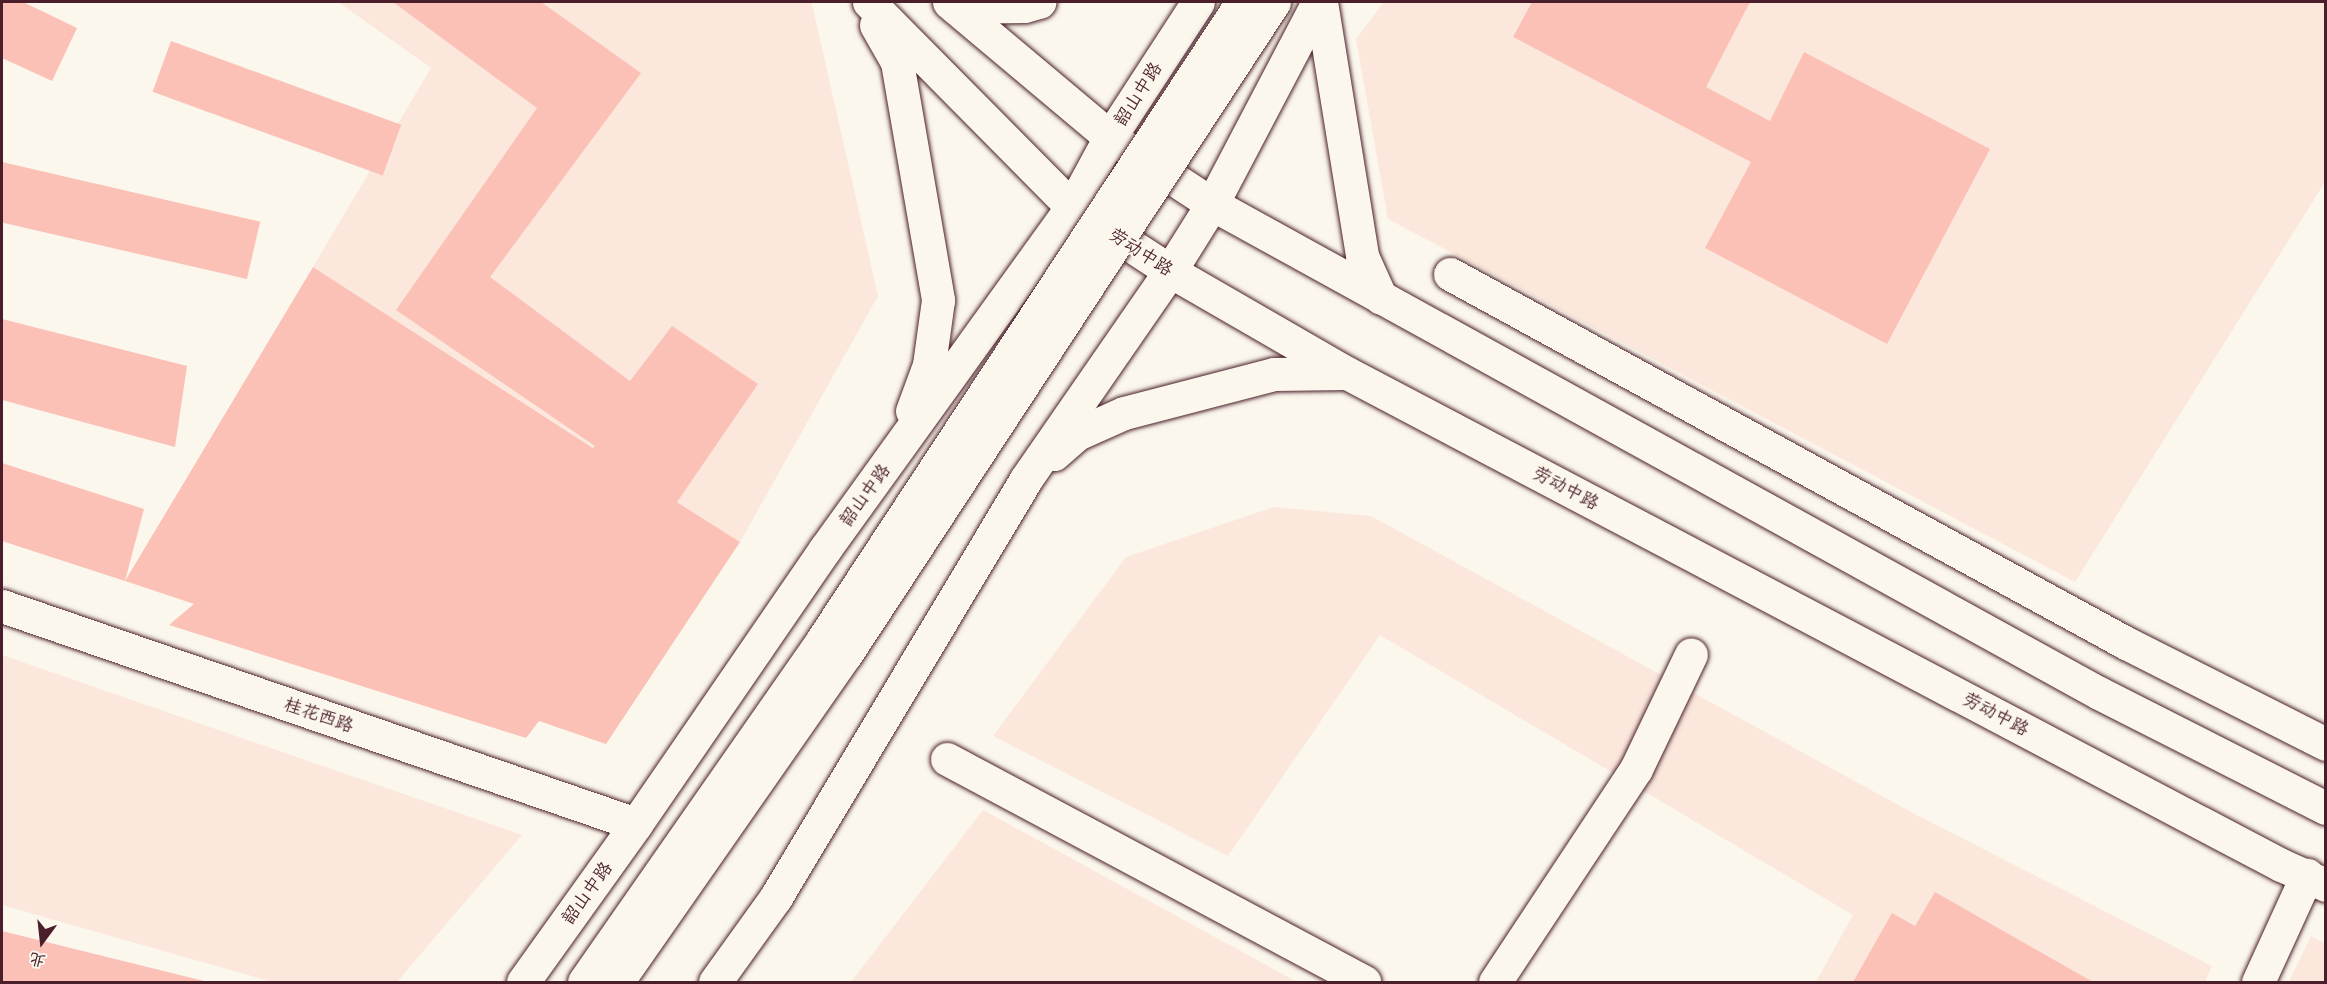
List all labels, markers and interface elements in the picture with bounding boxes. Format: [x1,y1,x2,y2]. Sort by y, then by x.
street label: 韶山中路 [1109,58,1167,130]
street label: 劳动中路 [1105,223,1177,281]
street label: 韶山中路 [835,460,895,530]
street label: 劳动中路 [1529,462,1603,514]
street label: 劳动中路 [1959,688,2033,740]
street label: 桂花西路 [281,693,357,737]
street label: 韶山中路 [557,858,617,928]
north arrow [12,912,72,972]
text: 北 [26,944,49,976]

